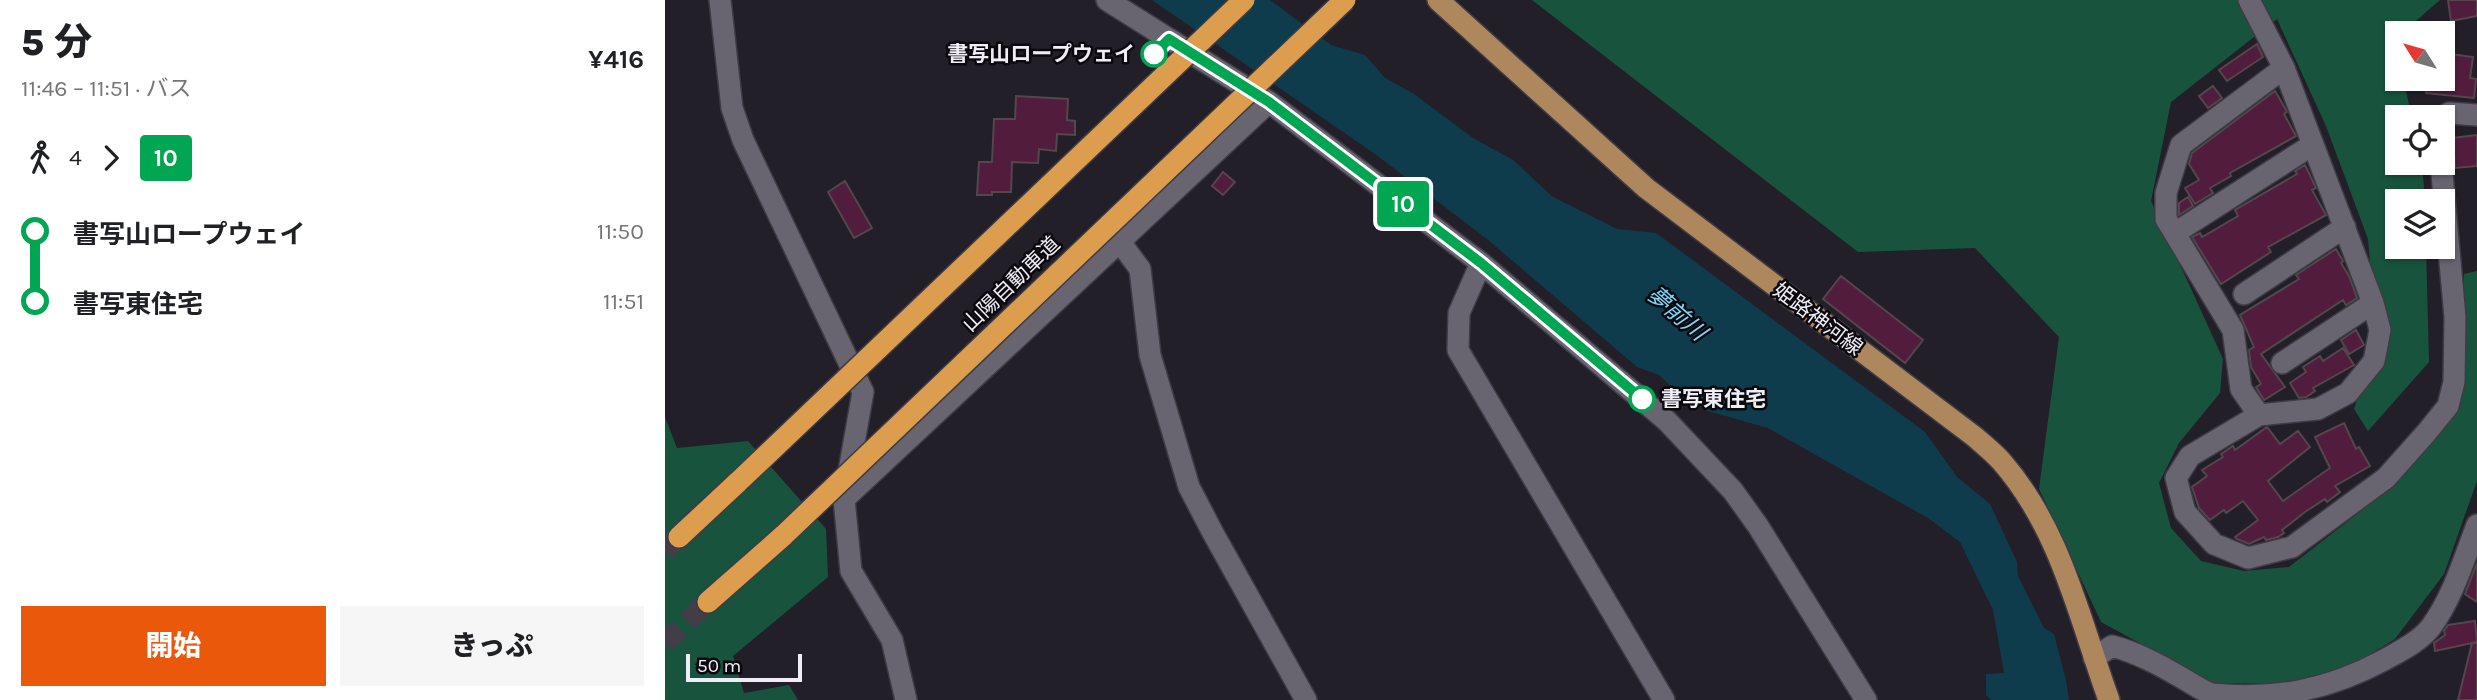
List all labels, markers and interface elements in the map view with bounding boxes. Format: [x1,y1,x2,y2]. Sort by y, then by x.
text: 5 分 [21,20,92,65]
north arrow [2385,21,2455,91]
map controls [2385,21,2455,259]
marker: 書写山ロープウェイ [1141,41,1167,67]
place label: 書写山ロープウェイ [947,42,1135,66]
text: ¥416 [588,44,644,75]
text: 11:46 – 11:51 · バス [21,75,191,102]
button: locate [2385,105,2455,175]
icon: walk [21,139,59,177]
icon: forward [92,139,130,177]
text: 4 [69,144,82,171]
text: 10 [154,144,178,172]
line badge: 10 [1371,181,1435,227]
button: layers [2385,189,2455,259]
text: 10 [1391,190,1415,218]
text: 11:50 [597,218,644,245]
text: 書写山ロープウェイ [73,219,305,250]
street label: 山陽自動車道 [957,232,1065,336]
street label: 姫路神河線 [1769,278,1867,360]
water label: 夢前川 [1642,281,1714,348]
text: 11:51 [603,288,644,315]
text: 書写東住宅 [73,289,203,320]
marker: 書写東住宅 [1629,386,1655,412]
place label: 書写東住宅 [1661,387,1766,411]
button: 開始 [21,606,326,686]
button: きっぷ [340,606,644,686]
scale bar [686,651,801,683]
text: 50 m [697,655,741,677]

